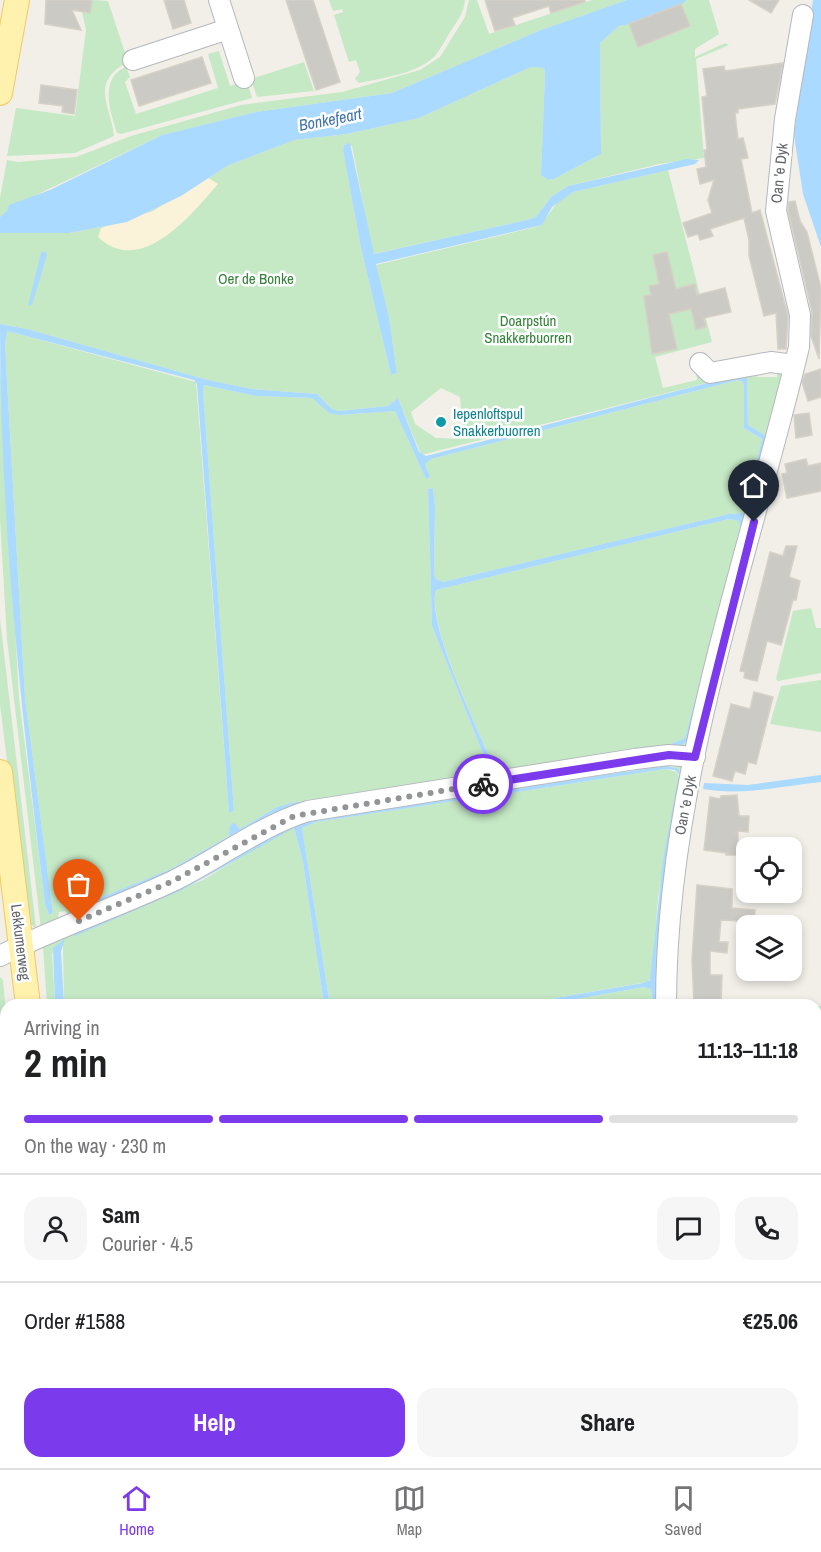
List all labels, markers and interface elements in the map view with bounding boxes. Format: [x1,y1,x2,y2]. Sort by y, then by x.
water label: Bonkefeart [297,102,364,136]
street label: Oan 'e Dyk [765,141,793,204]
park label: Oer de Bonke [218,268,294,289]
park label: Doarpstún Snakkerbuorren [484,310,572,348]
place label: Iepenloftspul Snakkerbuorren [453,403,541,441]
marker: Iepenloftspul Snakkerbuorren [434,415,448,429]
pin [728,460,779,522]
icon: home [737,469,770,502]
courier [453,754,513,814]
icon: bike [467,768,500,801]
street label: Oan 'e Dyk [669,772,701,837]
map controls [736,837,802,981]
button: locate [736,837,802,903]
pin [53,859,104,921]
icon: bag [62,868,95,901]
street label: Lekkumerweg [6,903,36,981]
button: layers [736,915,802,981]
text: Arriving in [24,1014,100,1041]
text: 11:13–11:18 [698,1035,798,1065]
text: 2 min [24,1037,108,1089]
text: On the way · 230 m [24,1132,166,1159]
button: person [24,1197,87,1260]
button: chat [657,1197,720,1260]
button: phone [735,1197,798,1260]
text: Sam [102,1200,140,1230]
text: Courier · 4.5 [102,1230,193,1257]
text: Order #1588 [24,1306,125,1336]
text: €25.06 [743,1306,798,1336]
button: Help [24,1388,405,1457]
button: Share [417,1388,798,1457]
tab: Home [119,1482,154,1540]
tab: Map [393,1482,426,1540]
tab: Saved [664,1482,702,1540]

